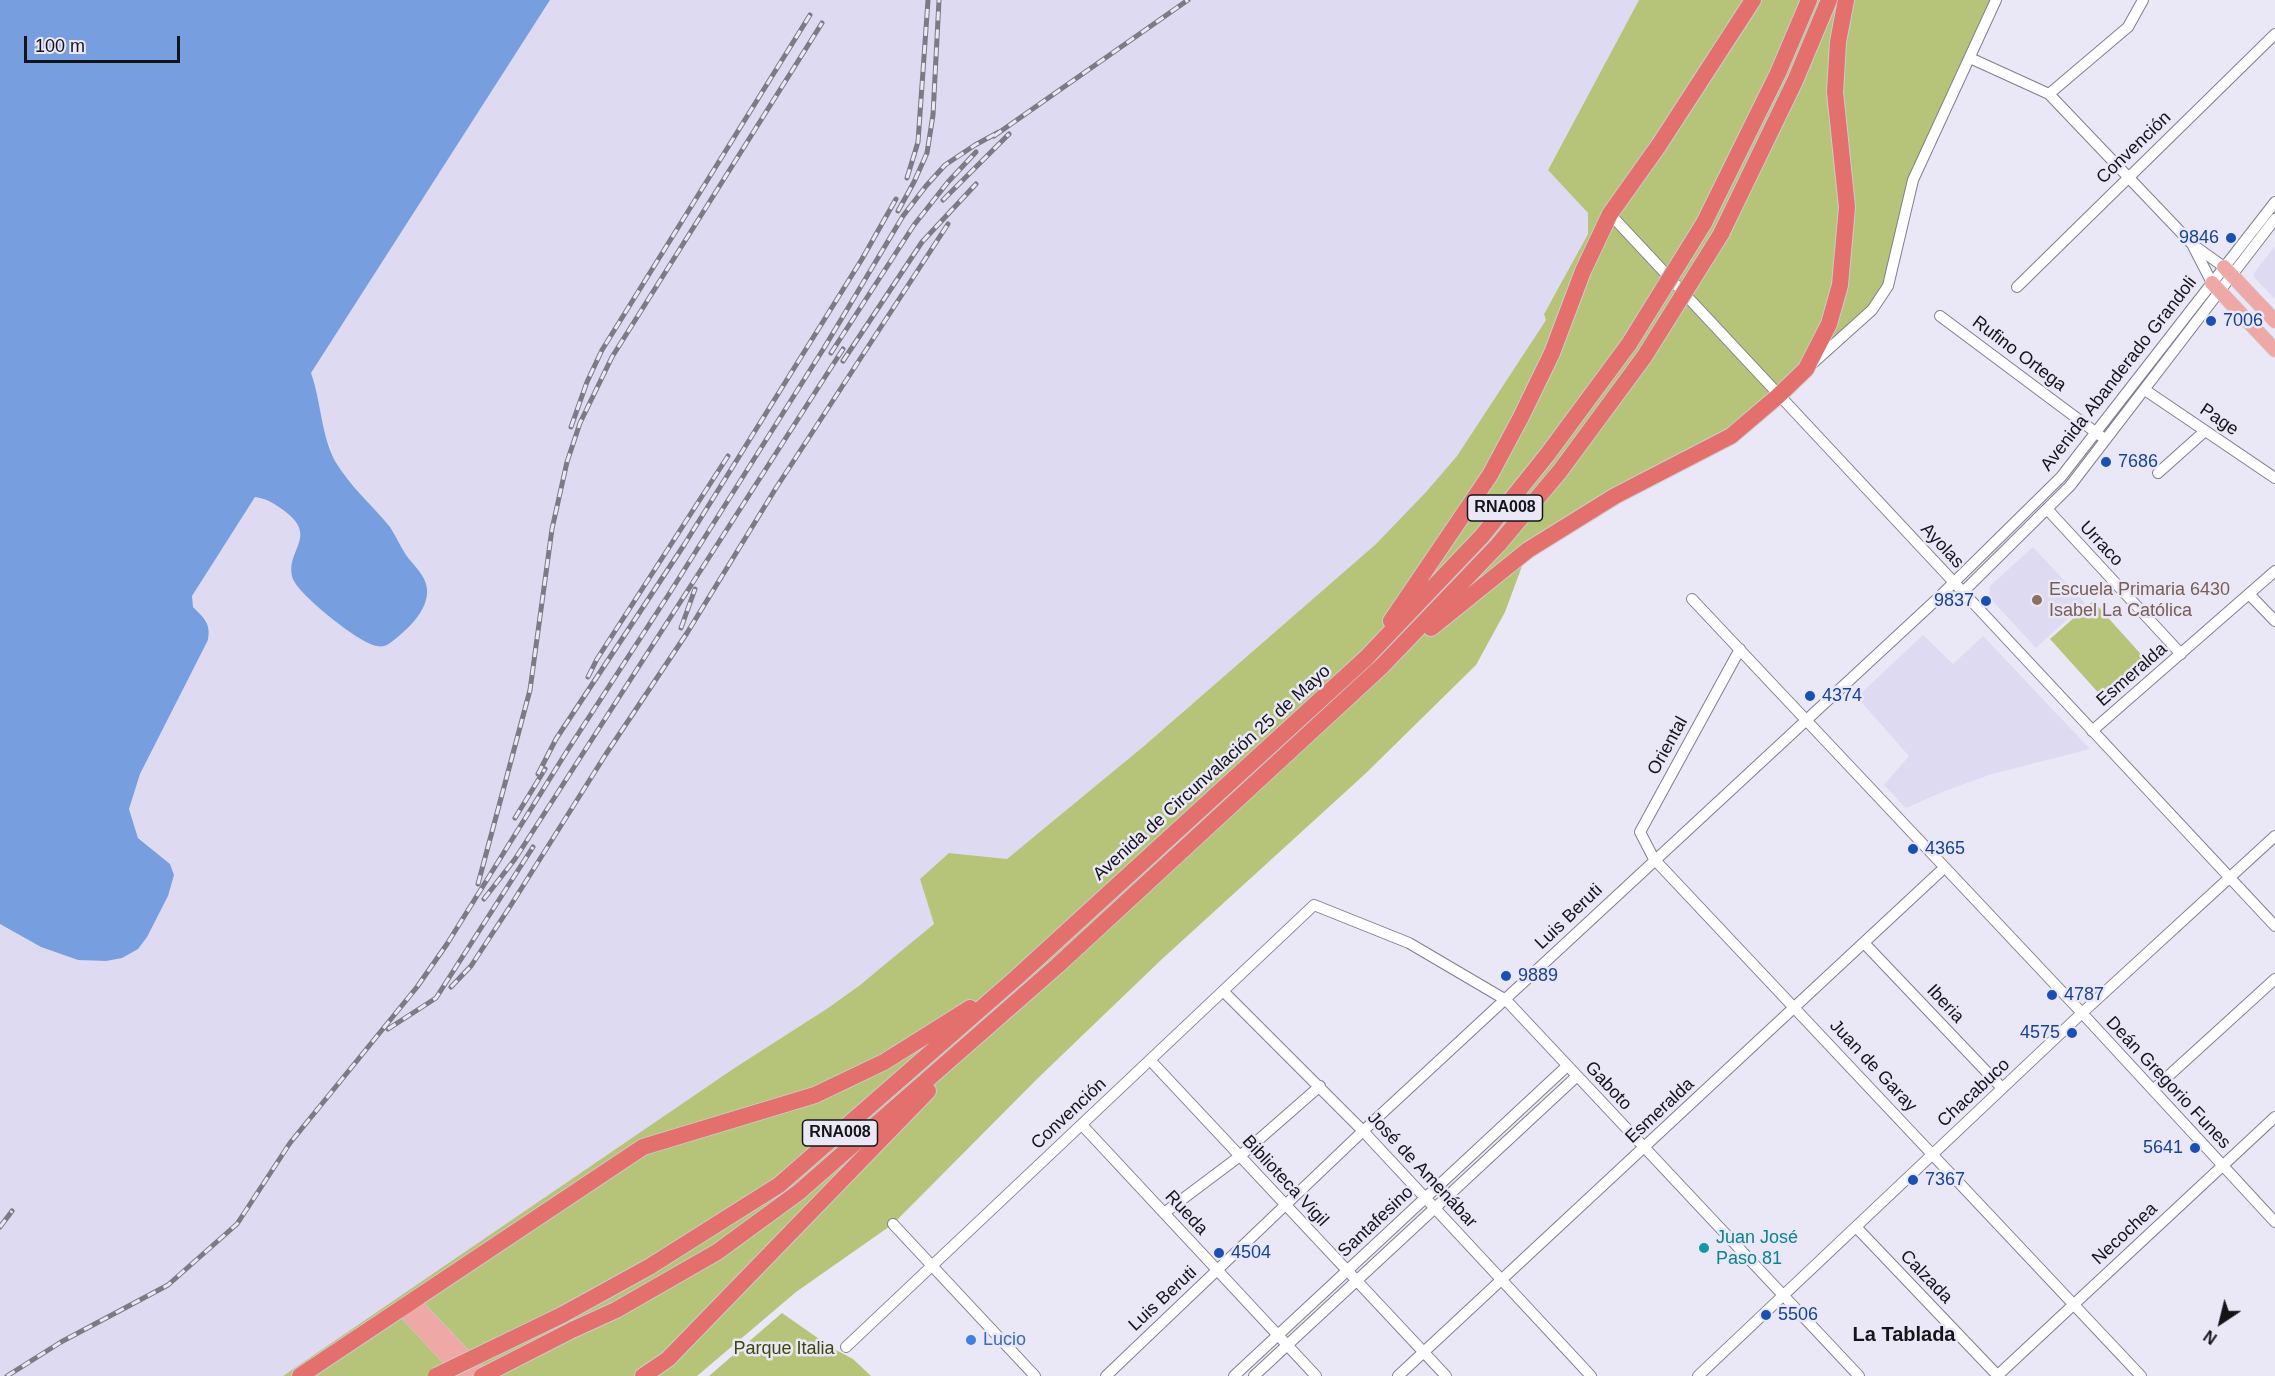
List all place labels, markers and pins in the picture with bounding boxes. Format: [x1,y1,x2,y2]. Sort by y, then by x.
place label: 9846 [2179,227,2219,249]
marker: 9846 [2224,231,2238,245]
place label: 7006 [2223,310,2263,332]
marker: 7006 [2204,314,2218,328]
place label: 7686 [2118,451,2158,473]
marker: 7686 [2099,455,2113,469]
place label: Escuela Primaria 6430 Isabel La Católica [2049,579,2230,622]
place label: 9837 [1934,590,1974,612]
marker: Escuela Primaria 6430 Isabel La Católica [2030,593,2044,607]
marker: 9837 [1979,594,1993,608]
place label: 4374 [1822,685,1862,707]
marker: 4374 [1803,689,1817,703]
place label: 4365 [1925,838,1965,860]
marker: 4365 [1906,842,1920,856]
place label: 9889 [1518,965,1558,987]
marker: 9889 [1499,969,1513,983]
place label: 4787 [2064,984,2104,1006]
marker: 4787 [2045,988,2059,1002]
place label: 4575 [2020,1022,2060,1044]
marker: 4575 [2065,1026,2079,1040]
place label: 5641 [2143,1137,2183,1159]
marker: 5641 [2188,1141,2202,1155]
place label: 7367 [1925,1169,1965,1191]
marker: 7367 [1906,1173,1920,1187]
place label: Juan José Paso 81 [1716,1227,1798,1270]
marker: Juan José Paso 81 [1697,1241,1711,1255]
place label: 4504 [1231,1242,1271,1264]
marker: 4504 [1212,1246,1226,1260]
place label: 5506 [1778,1304,1818,1326]
marker: 5506 [1759,1308,1773,1322]
place label: Lucio [983,1329,1026,1351]
marker: Lucio [964,1333,978,1347]

